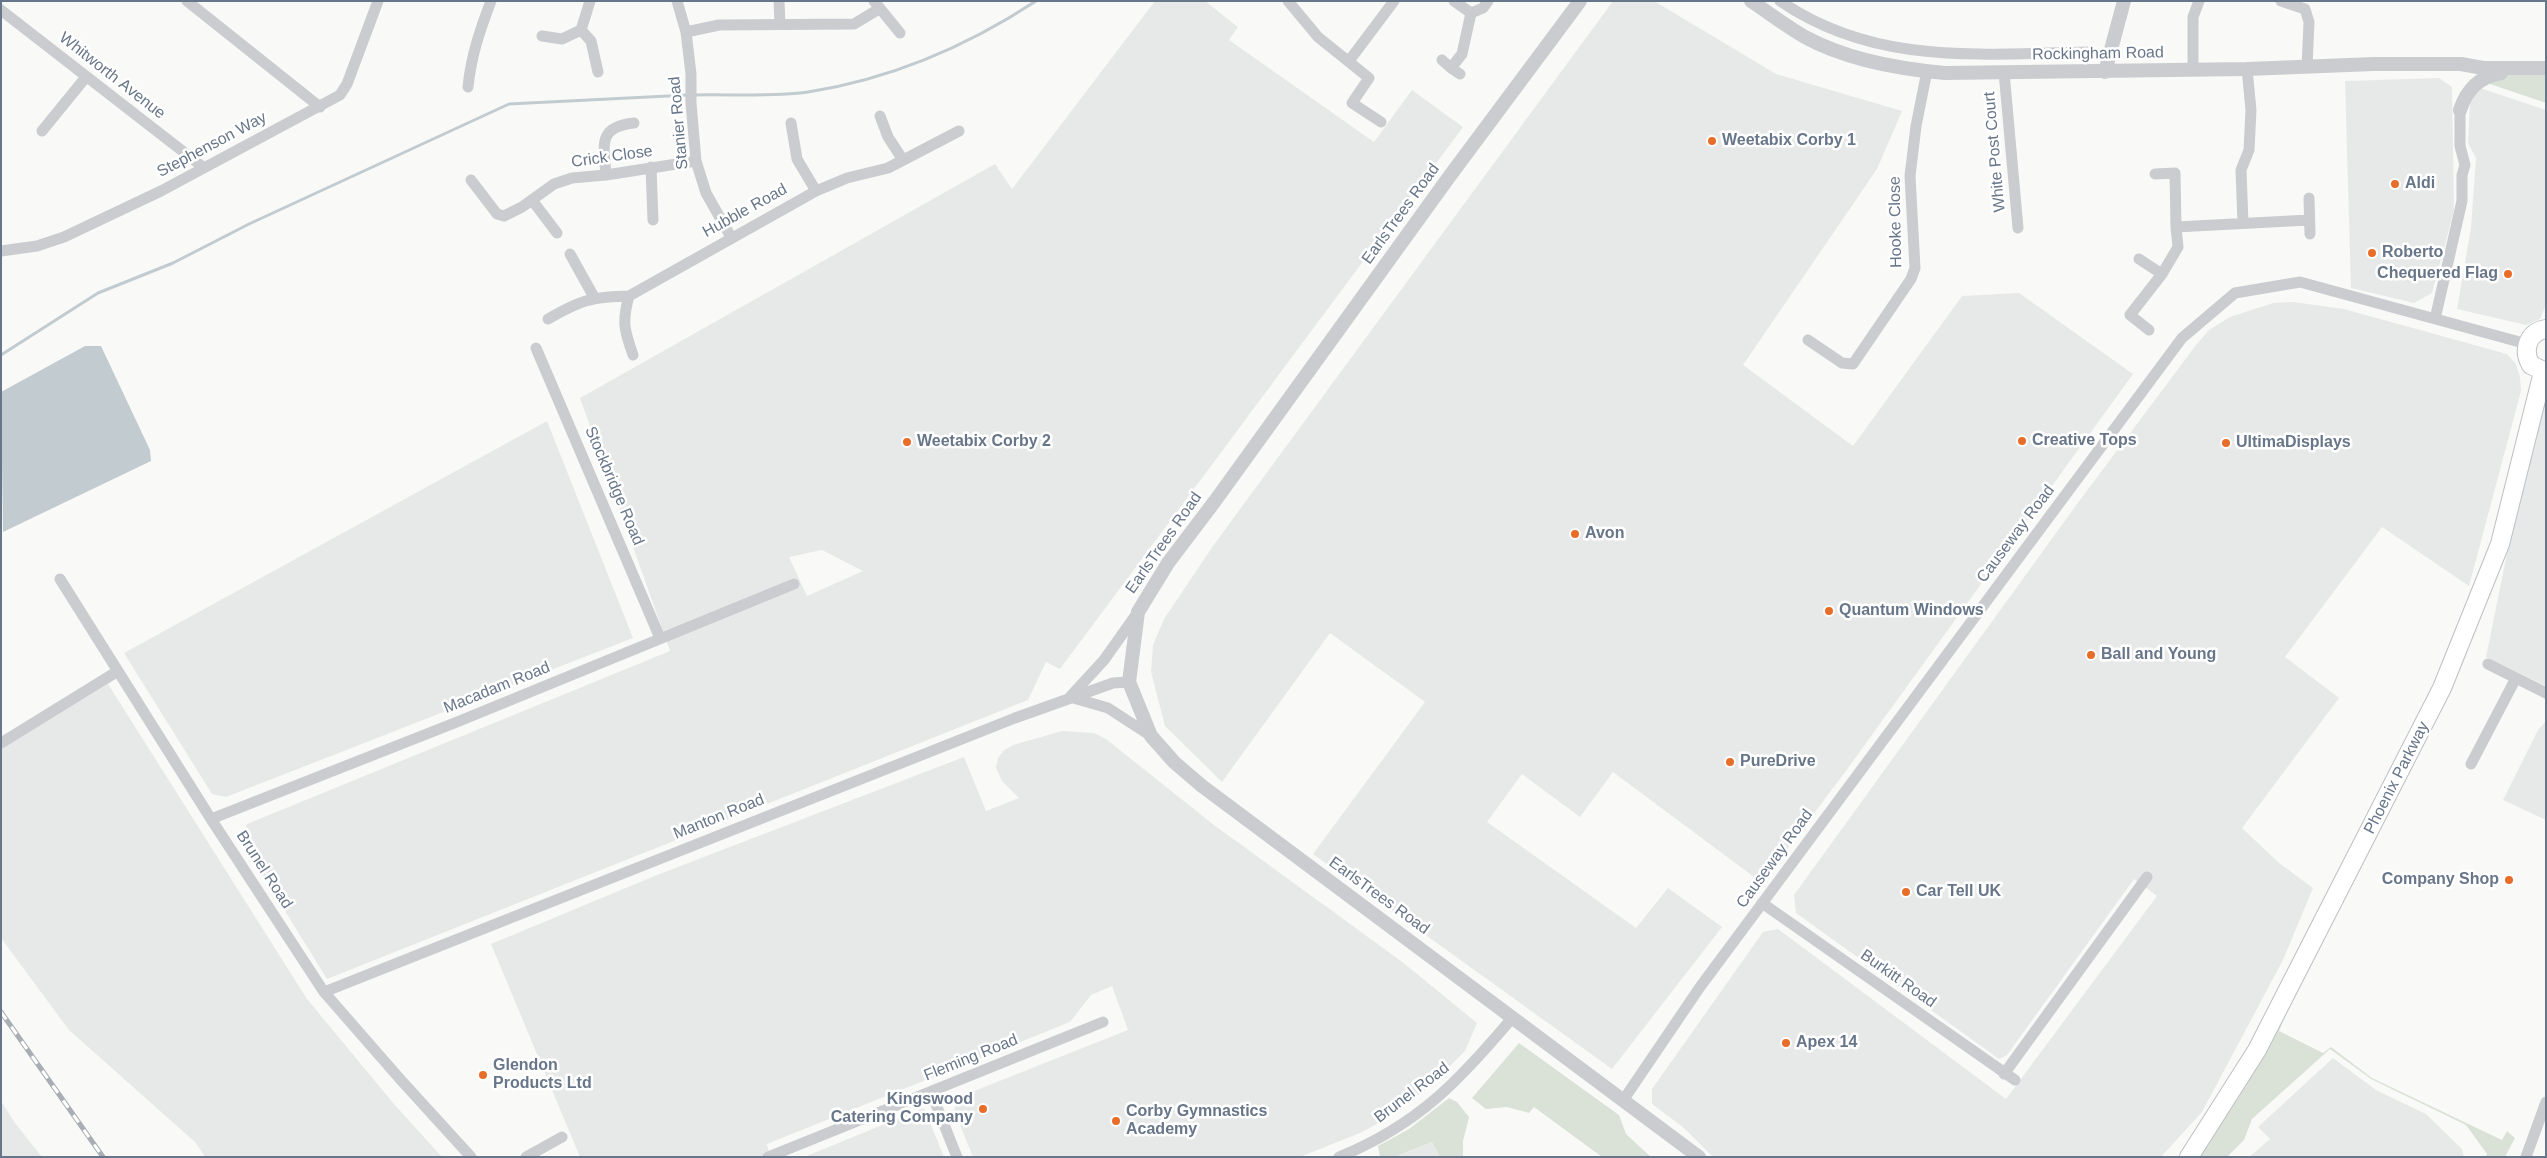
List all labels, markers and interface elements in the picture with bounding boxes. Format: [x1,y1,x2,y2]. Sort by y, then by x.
street label: Whitworth Avenue [55,29,169,123]
street label: Rockingham Road [2032,43,2164,65]
street label: Stanier Road [665,76,693,170]
street label: White Post Court [1980,91,2010,213]
street label: Stephenson Way [154,108,270,182]
place label: Weetabix Corby 1 [1722,131,1856,151]
marker: Weetabix Corby 1 [1706,135,1718,147]
street label: Crick Close [570,142,654,172]
street label: EarlsTrees Road [1358,160,1444,268]
place label: Aldi [2405,174,2435,194]
street label: Hooke Close [1886,176,1906,268]
marker: Aldi [2389,178,2401,190]
street label: Hubble Road [700,180,790,242]
place label: Roberto [2382,243,2443,263]
marker: Roberto [2366,247,2378,259]
place label: Chequered Flag [2377,264,2498,284]
marker: Chequered Flag [2502,268,2514,280]
street label: Stockbridge Road [580,424,648,548]
place label: Creative Tops [2032,431,2137,451]
place label: Weetabix Corby 2 [917,432,1051,452]
place label: UltimaDisplays [2236,433,2351,453]
marker: Creative Tops [2016,435,2028,447]
marker: Weetabix Corby 2 [901,436,913,448]
marker: UltimaDisplays [2220,437,2232,449]
street label: Causeway Road [1973,481,2059,587]
street label: EarlsTrees Road [1122,489,1206,597]
place label: Avon [1585,524,1624,544]
marker: Avon [1569,528,1581,540]
place label: Quantum Windows [1839,601,1984,621]
marker: Quantum Windows [1823,605,1835,617]
place label: Ball and Young [2101,645,2216,665]
marker: Ball and Young [2085,649,2097,661]
street label: Macadam Road [441,658,553,718]
street label: Phoenix Parkway [2360,719,2434,837]
place label: PureDrive [1740,752,1816,772]
marker: PureDrive [1724,756,1736,768]
street label: Manton Road [671,790,767,844]
street label: Causeway Road [1733,806,1817,912]
street label: Brunel Road [232,827,296,913]
street label: EarlsTrees Road [1325,853,1433,939]
place label: Company Shop [2382,870,2499,890]
marker: Company Shop [2503,874,2515,886]
place label: Car Tell UK [1916,882,2001,902]
marker: Car Tell UK [1900,886,1912,898]
street label: Burkitt Road [1856,946,1940,1012]
street label: Fleming Road [921,1030,1021,1086]
place label: Apex 14 [1796,1033,1857,1053]
marker: Apex 14 [1780,1037,1792,1049]
place label: Glendon Products Ltd [493,1056,592,1094]
street label: Brunel Road [1371,1059,1453,1127]
marker: Glendon Products Ltd [477,1069,489,1081]
place label: Kingswood Catering Company [831,1090,973,1128]
place label: Corby Gymnastics Academy [1126,1102,1267,1140]
marker: Kingswood Catering Company [977,1103,989,1115]
marker: Corby Gymnastics Academy [1110,1115,1122,1127]

